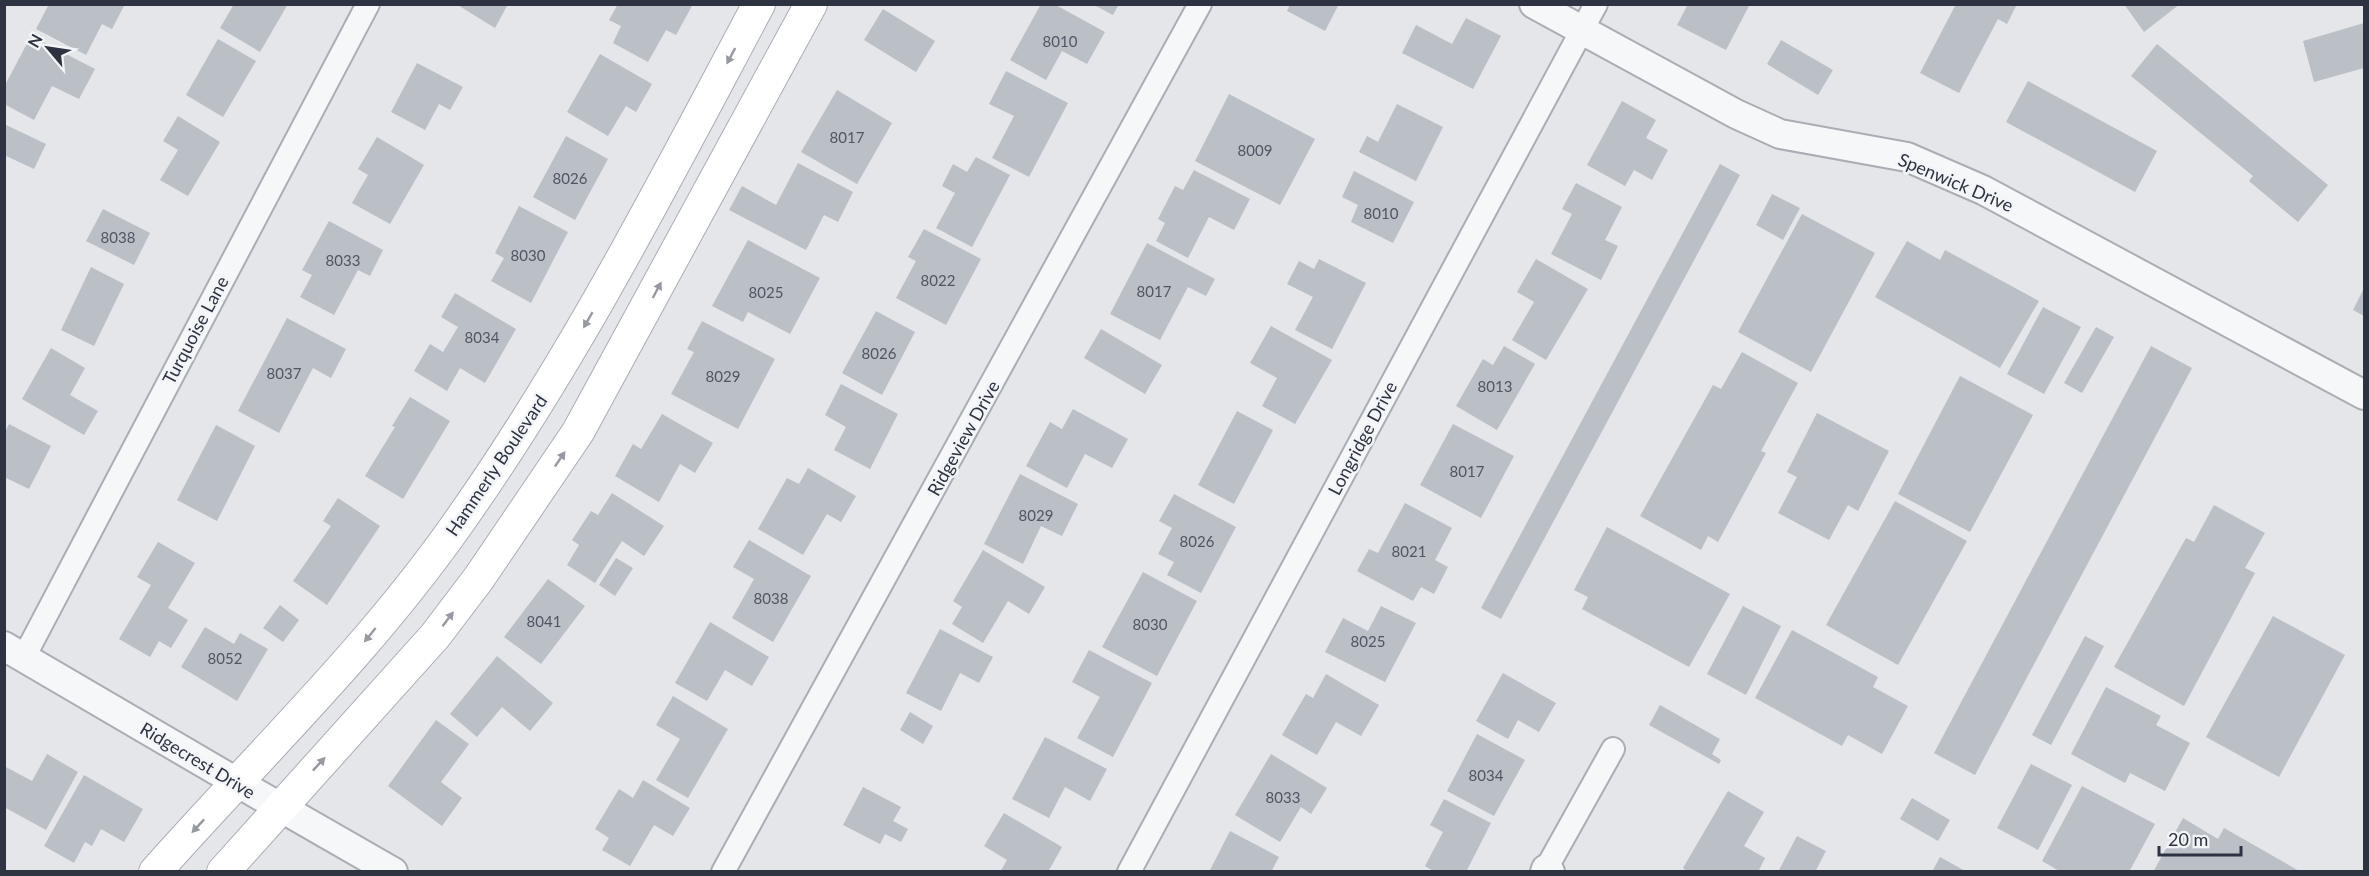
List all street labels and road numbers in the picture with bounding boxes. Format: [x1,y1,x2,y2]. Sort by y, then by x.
street label: Spenwick Drive [1895,148,2017,216]
street label: Turquoise Lane [157,272,233,388]
street label: Ridgeview Drive [922,377,1004,499]
street label: Longridge Drive [1323,377,1401,499]
street label: Hammerly Boulevard [441,390,551,540]
street label: Ridgecrest Drive [136,717,260,803]

